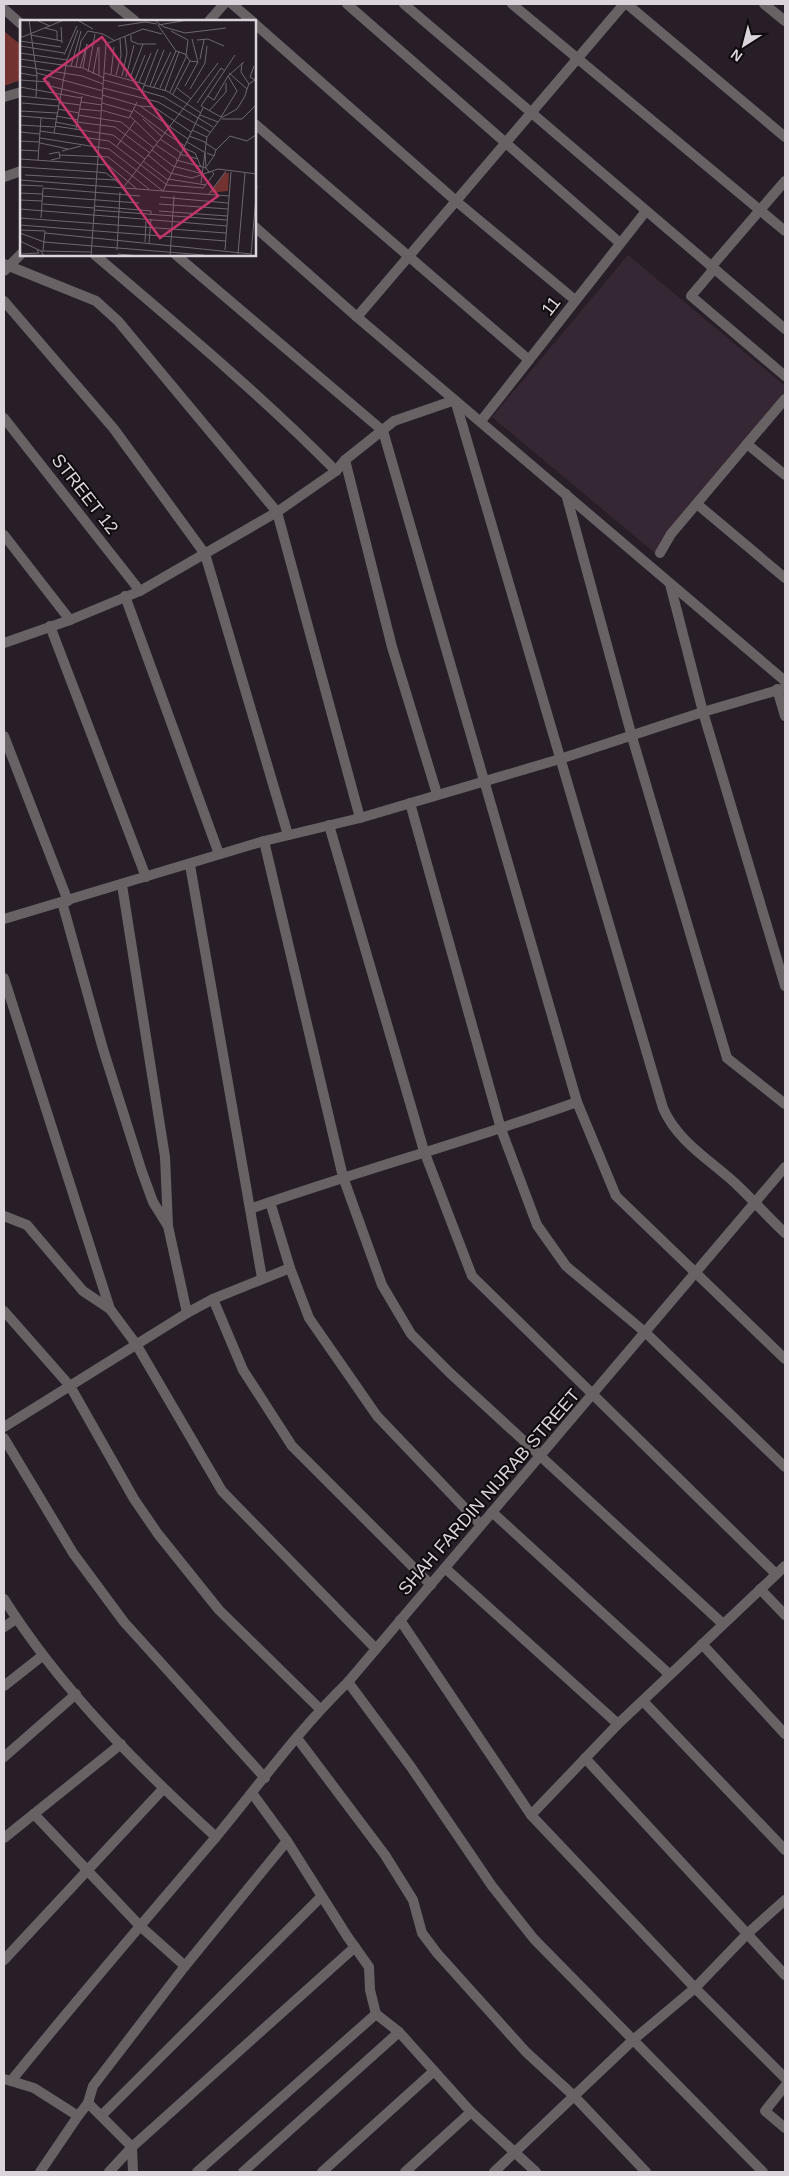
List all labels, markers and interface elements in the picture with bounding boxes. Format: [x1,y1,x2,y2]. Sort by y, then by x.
inset map [20,20,256,256]
north arrow [719,20,769,70]
text: N [728,46,745,65]
street label: 11 [537,292,565,320]
street label: STREET 12 [48,450,122,538]
street label: SHAH FARDIN NIJRAB STREET [394,1385,584,1599]

